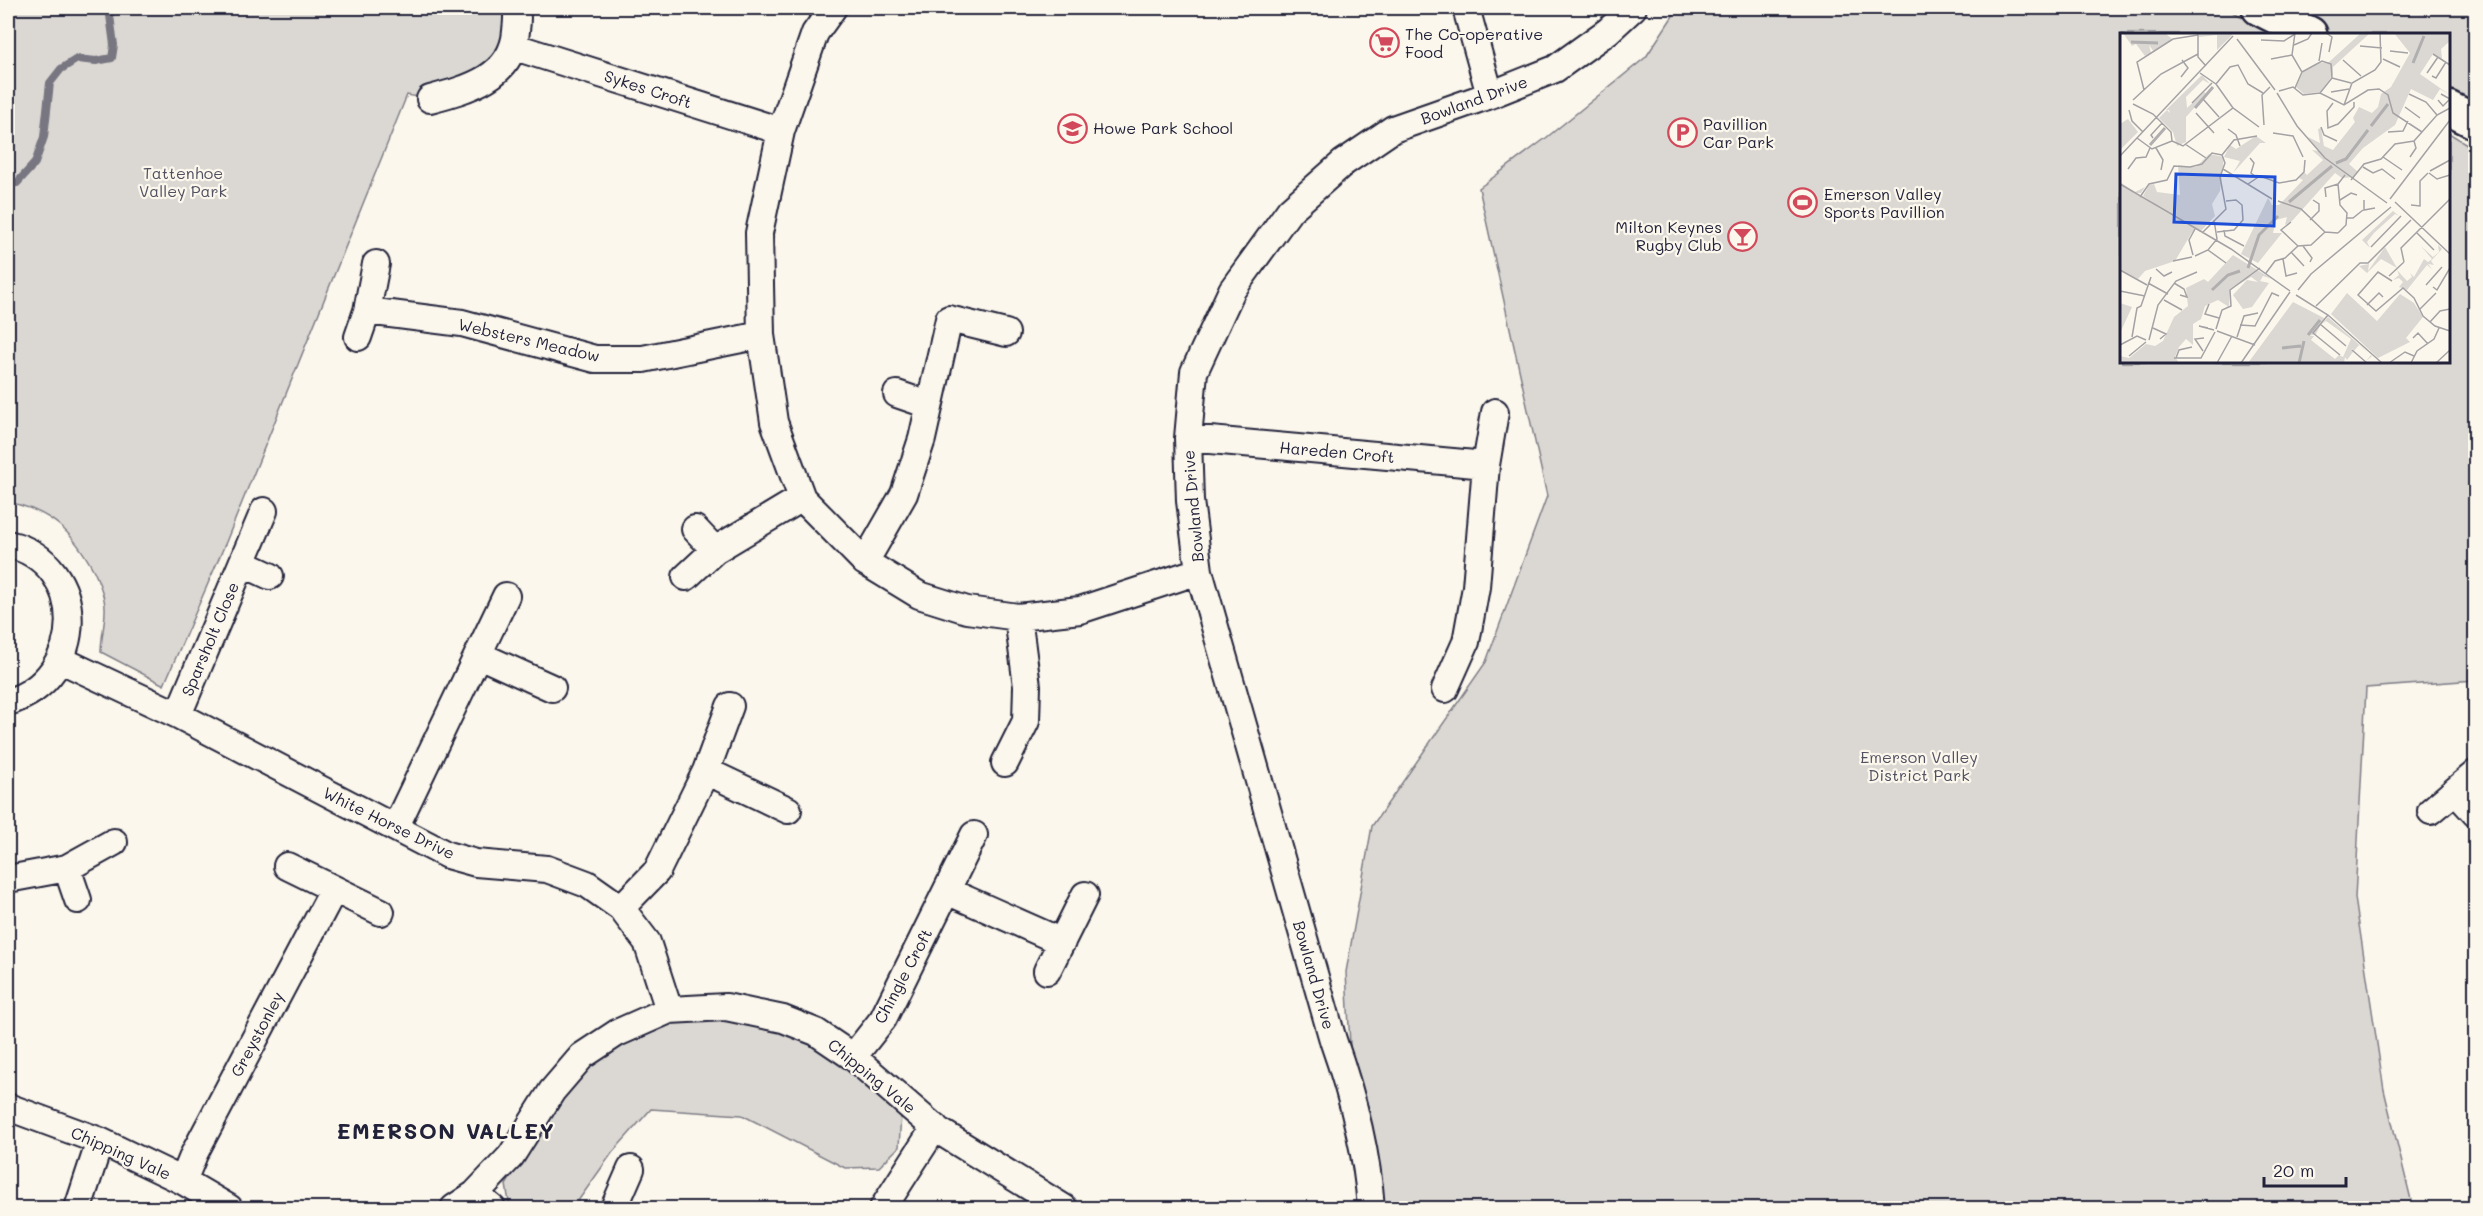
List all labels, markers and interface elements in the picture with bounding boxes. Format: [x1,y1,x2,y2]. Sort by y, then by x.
place label: The Co-operative Food [1405,23,1543,62]
supermarket icon: The Co-operative Food [1368,27,1400,59]
inset map [2120,33,2450,363]
street label: Sykes Croft [602,64,695,113]
street label: Bowland Drive [1417,70,1530,129]
school or university icon: Howe Park School [1056,112,1088,144]
place label: Pavillion Car Park [1703,113,1774,152]
place label: Howe Park School [1093,117,1233,138]
parking icon: Pavillion Car Park [1666,117,1698,149]
park label: Tattenhoe Valley Park [139,162,227,201]
place label: Emerson Valley Sports Pavillion [1824,183,1945,222]
sports icon: Emerson Valley Sports Pavillion [1787,187,1819,219]
place label: Milton Keynes Rugby Club [1615,216,1722,255]
bar icon: Milton Keynes Rugby Club [1727,220,1759,252]
street label: Websters Meadow [456,313,602,366]
street label: Hareden Croft [1279,436,1396,467]
street label: Bowland Drive [1177,449,1208,563]
street label: Sparsholt Close [176,579,243,699]
park label: Emerson Valley District Park [1860,746,1978,785]
street label: White Horse Drive [320,782,459,864]
street label: Bowland Drive [1289,918,1340,1032]
street label: Chingle Croft [869,925,936,1027]
street label: Greystonley [225,988,288,1080]
street label: Chipping Vale [824,1034,921,1118]
district label: EMERSON VALLEY [336,1116,556,1145]
street label: Chipping Vale [68,1121,175,1184]
scale bar [2264,1150,2346,1188]
text: 20 m [2273,1158,2314,1182]

